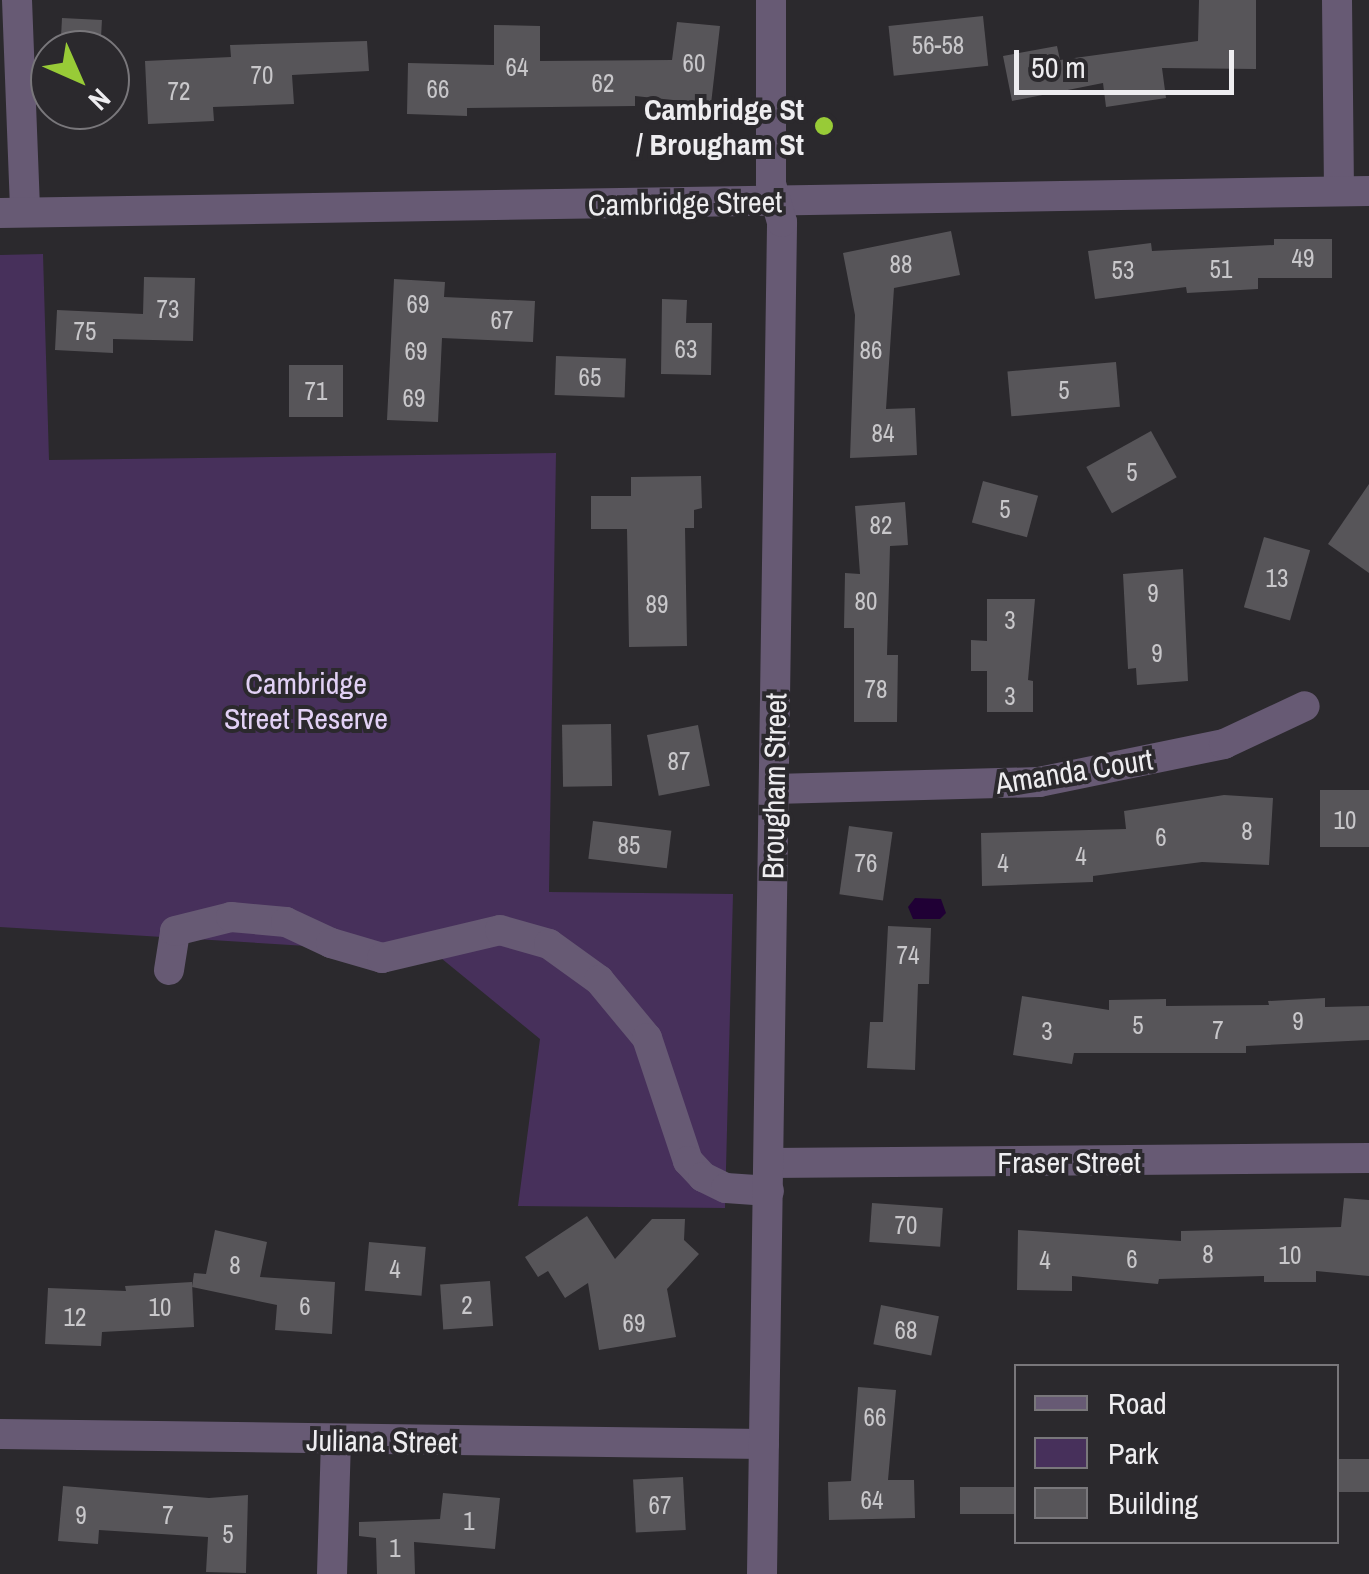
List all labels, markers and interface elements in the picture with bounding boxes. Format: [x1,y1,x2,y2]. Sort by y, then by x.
north arrow [30,30,130,130]
house number: 56-58 [912,30,964,60]
scale bar [1019,30,1239,92]
text: 50 m [1031,47,1086,87]
house number: 60 [683,48,705,78]
house number: 64 [506,52,528,82]
house number: 70 [251,60,273,90]
house number: 62 [592,68,614,98]
house number: 66 [427,74,449,104]
house number: 72 [168,76,190,106]
text: N [81,80,119,119]
place label: Cambridge St / Brougham St [636,91,804,162]
marker: Cambridge St / Brougham St [813,115,835,137]
street label: Cambridge Street [588,183,782,223]
house number: 49 [1292,243,1314,273]
house number: 88 [890,249,912,279]
house number: 51 [1210,254,1232,284]
house number: 53 [1112,255,1134,285]
house number: 69 [407,289,429,319]
house number: 73 [157,294,179,324]
house number: 67 [491,305,513,335]
house number: 75 [74,316,96,346]
house number: 63 [675,334,697,364]
house number: 86 [860,335,882,365]
house number: 69 [405,336,427,366]
house number: 65 [579,362,601,392]
house number: 5 [1058,375,1070,405]
house number: 71 [305,376,327,406]
house number: 69 [403,383,425,413]
house number: 84 [872,418,894,448]
house number: 5 [1126,457,1138,487]
house number: 5 [999,494,1011,524]
house number: 82 [870,510,892,540]
house number: 13 [1266,563,1288,593]
house number: 9 [1147,578,1159,608]
house number: 80 [855,586,877,616]
house number: 89 [646,589,668,619]
house number: 3 [1004,605,1016,635]
house number: 9 [1151,638,1163,668]
park label: Cambridge Street Reserve [224,665,388,736]
house number: 78 [865,674,887,704]
house number: 3 [1004,681,1016,711]
street label: Brougham Street [754,693,794,879]
street label: Amanda Court [993,741,1155,801]
house number: 87 [668,746,690,776]
house number: 10 [1334,805,1356,835]
house number: 8 [1241,816,1253,846]
house number: 6 [1155,822,1167,852]
house number: 85 [618,830,640,860]
house number: 4 [1075,841,1087,871]
house number: 76 [855,848,877,878]
house number: 4 [997,848,1009,878]
house number: 74 [897,940,919,970]
house number: 9 [1292,1006,1304,1036]
house number: 5 [1132,1010,1144,1040]
house number: 7 [1212,1015,1224,1045]
house number: 3 [1041,1016,1053,1046]
street label: Fraser Street [997,1144,1141,1180]
house number: 70 [895,1210,917,1240]
house number: 8 [1202,1239,1214,1269]
house number: 10 [1279,1240,1301,1270]
house number: 6 [1126,1244,1138,1274]
house number: 4 [1039,1245,1051,1275]
house number: 8 [229,1250,241,1280]
house number: 4 [389,1254,401,1284]
house number: 2 [461,1290,473,1320]
house number: 6 [299,1291,311,1321]
house number: 10 [149,1292,171,1322]
house number: 12 [64,1302,86,1332]
house number: 69 [623,1308,645,1338]
house number: 68 [895,1315,917,1345]
legend [1014,1364,1339,1544]
text: Road [1108,1383,1167,1423]
house number: 66 [864,1402,886,1432]
street label: Juliana Street [306,1422,458,1460]
text: Park [1108,1433,1159,1473]
text: Building [1108,1483,1198,1523]
house number: 64 [861,1485,883,1515]
house number: 67 [649,1490,671,1520]
house number: 9 [75,1500,87,1530]
house number: 7 [162,1500,174,1530]
house number: 1 [463,1506,475,1536]
house number: 5 [222,1519,234,1549]
house number: 1 [389,1533,401,1563]

